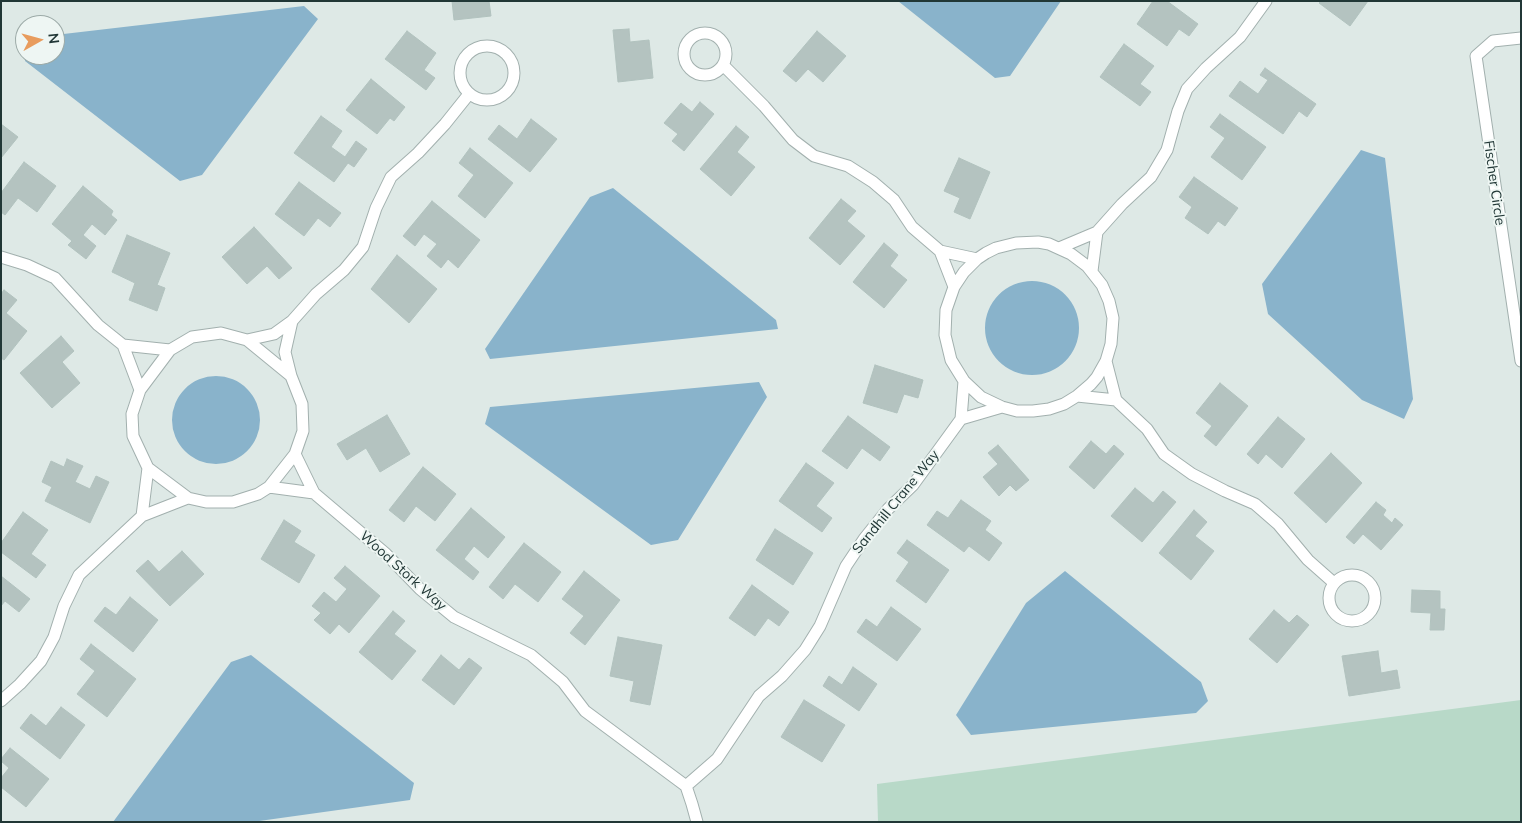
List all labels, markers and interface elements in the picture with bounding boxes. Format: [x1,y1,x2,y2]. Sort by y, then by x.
north arrow [15,15,65,65]
text: N [44,32,63,45]
street label: Fischer Circle [1480,140,1508,226]
street label: Sandhill Crane Way [849,447,943,557]
street label: Wood Stork Way [356,528,450,614]

